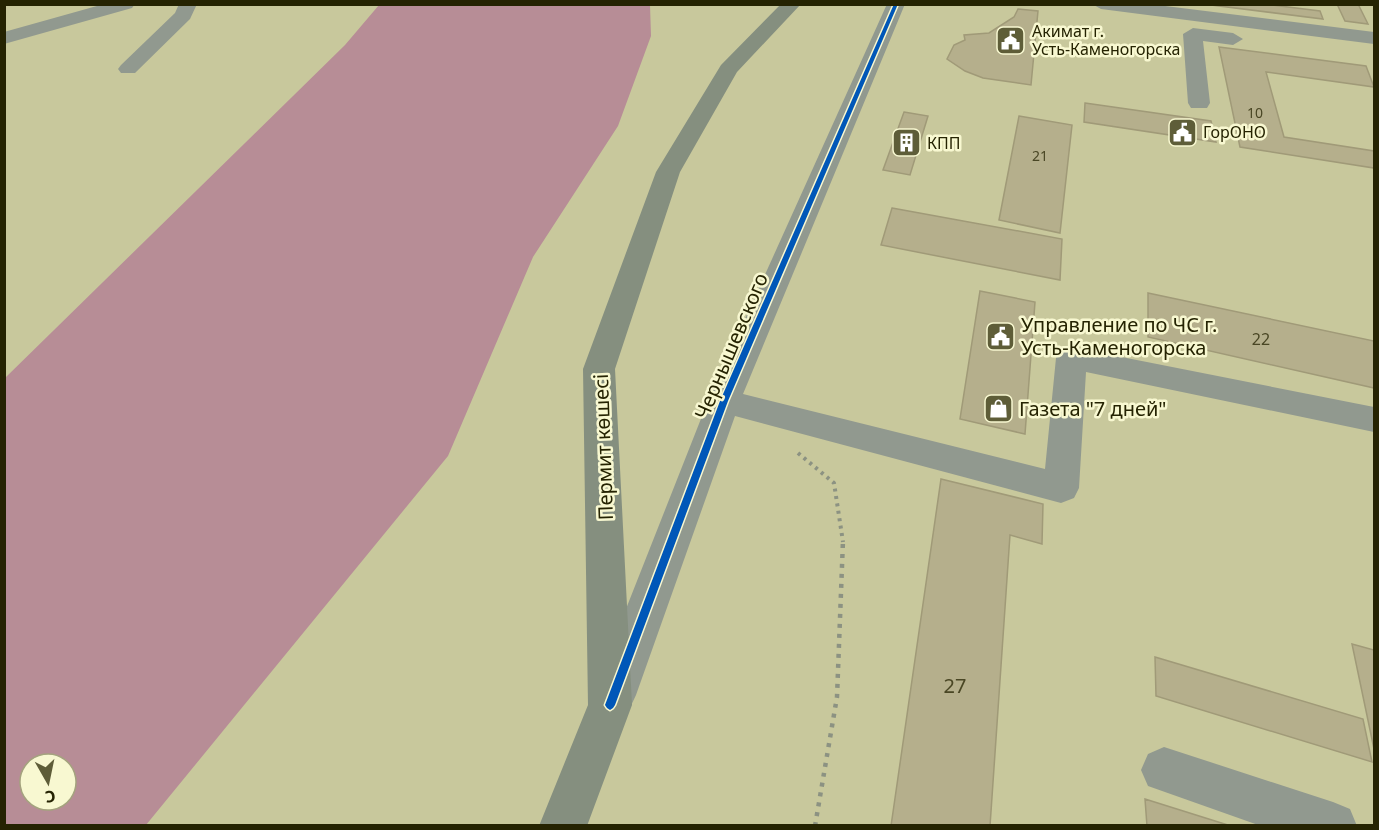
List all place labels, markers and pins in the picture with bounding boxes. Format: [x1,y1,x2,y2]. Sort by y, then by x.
place label: Акимат г. Усть-Каменогорска [1032,20,1180,60]
public building icon: Акимат г. Усть-Каменогорска [995,24,1027,56]
public building icon: ГорОНО [1166,116,1198,148]
place label: ГорОНО [1203,121,1266,143]
building icon: КПП [890,127,922,159]
place label: КПП [927,132,960,154]
place label: Управление по ЧС г. Усть-Каменогорска [1021,311,1217,361]
public building icon: Управление по ЧС г. Усть-Каменогорска [984,320,1016,352]
shop icon: Газета "7 дней" [982,392,1014,424]
place label: Газета "7 дней" [1019,395,1167,422]

